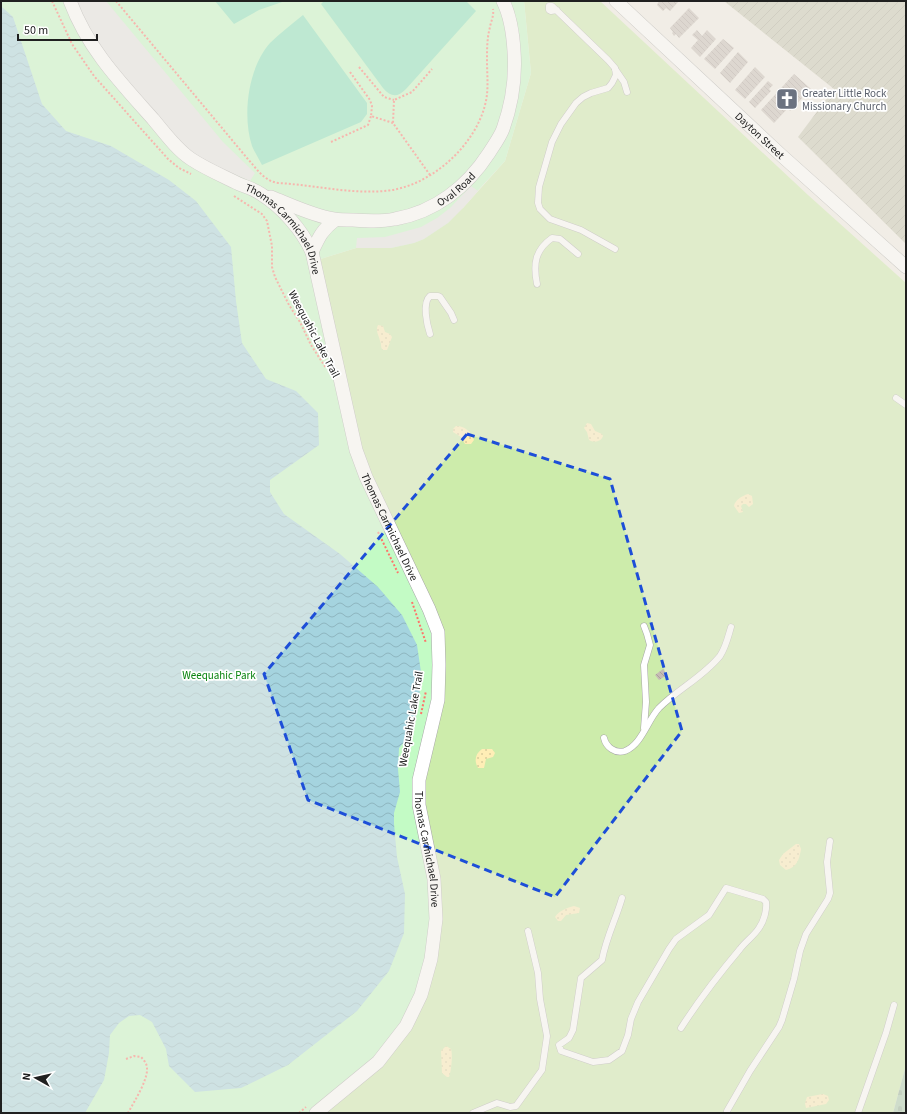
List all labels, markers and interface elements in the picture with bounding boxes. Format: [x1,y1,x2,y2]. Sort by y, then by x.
scale bar [18,16,97,42]
text: 50 m [24,22,48,39]
church icon: Greater Little Rock Missionary Church [774,86,800,112]
place label: Greater Little Rock Missionary Church [802,86,887,114]
street label: Dayton Street [732,108,788,163]
street label: Oval Road [434,169,479,210]
street label: Thomas Carmichael Drive [243,180,324,276]
street label: Weequahic Lake Trail [285,288,343,380]
street label: Thomas Carmichael Drive [358,471,422,584]
park label: Weequahic Park [182,668,256,683]
street label: Weequahic Lake Trail [395,670,427,768]
street label: Thomas Carmichael Drive [411,791,443,908]
north arrow [16,1058,56,1098]
text: N [19,1072,35,1081]

